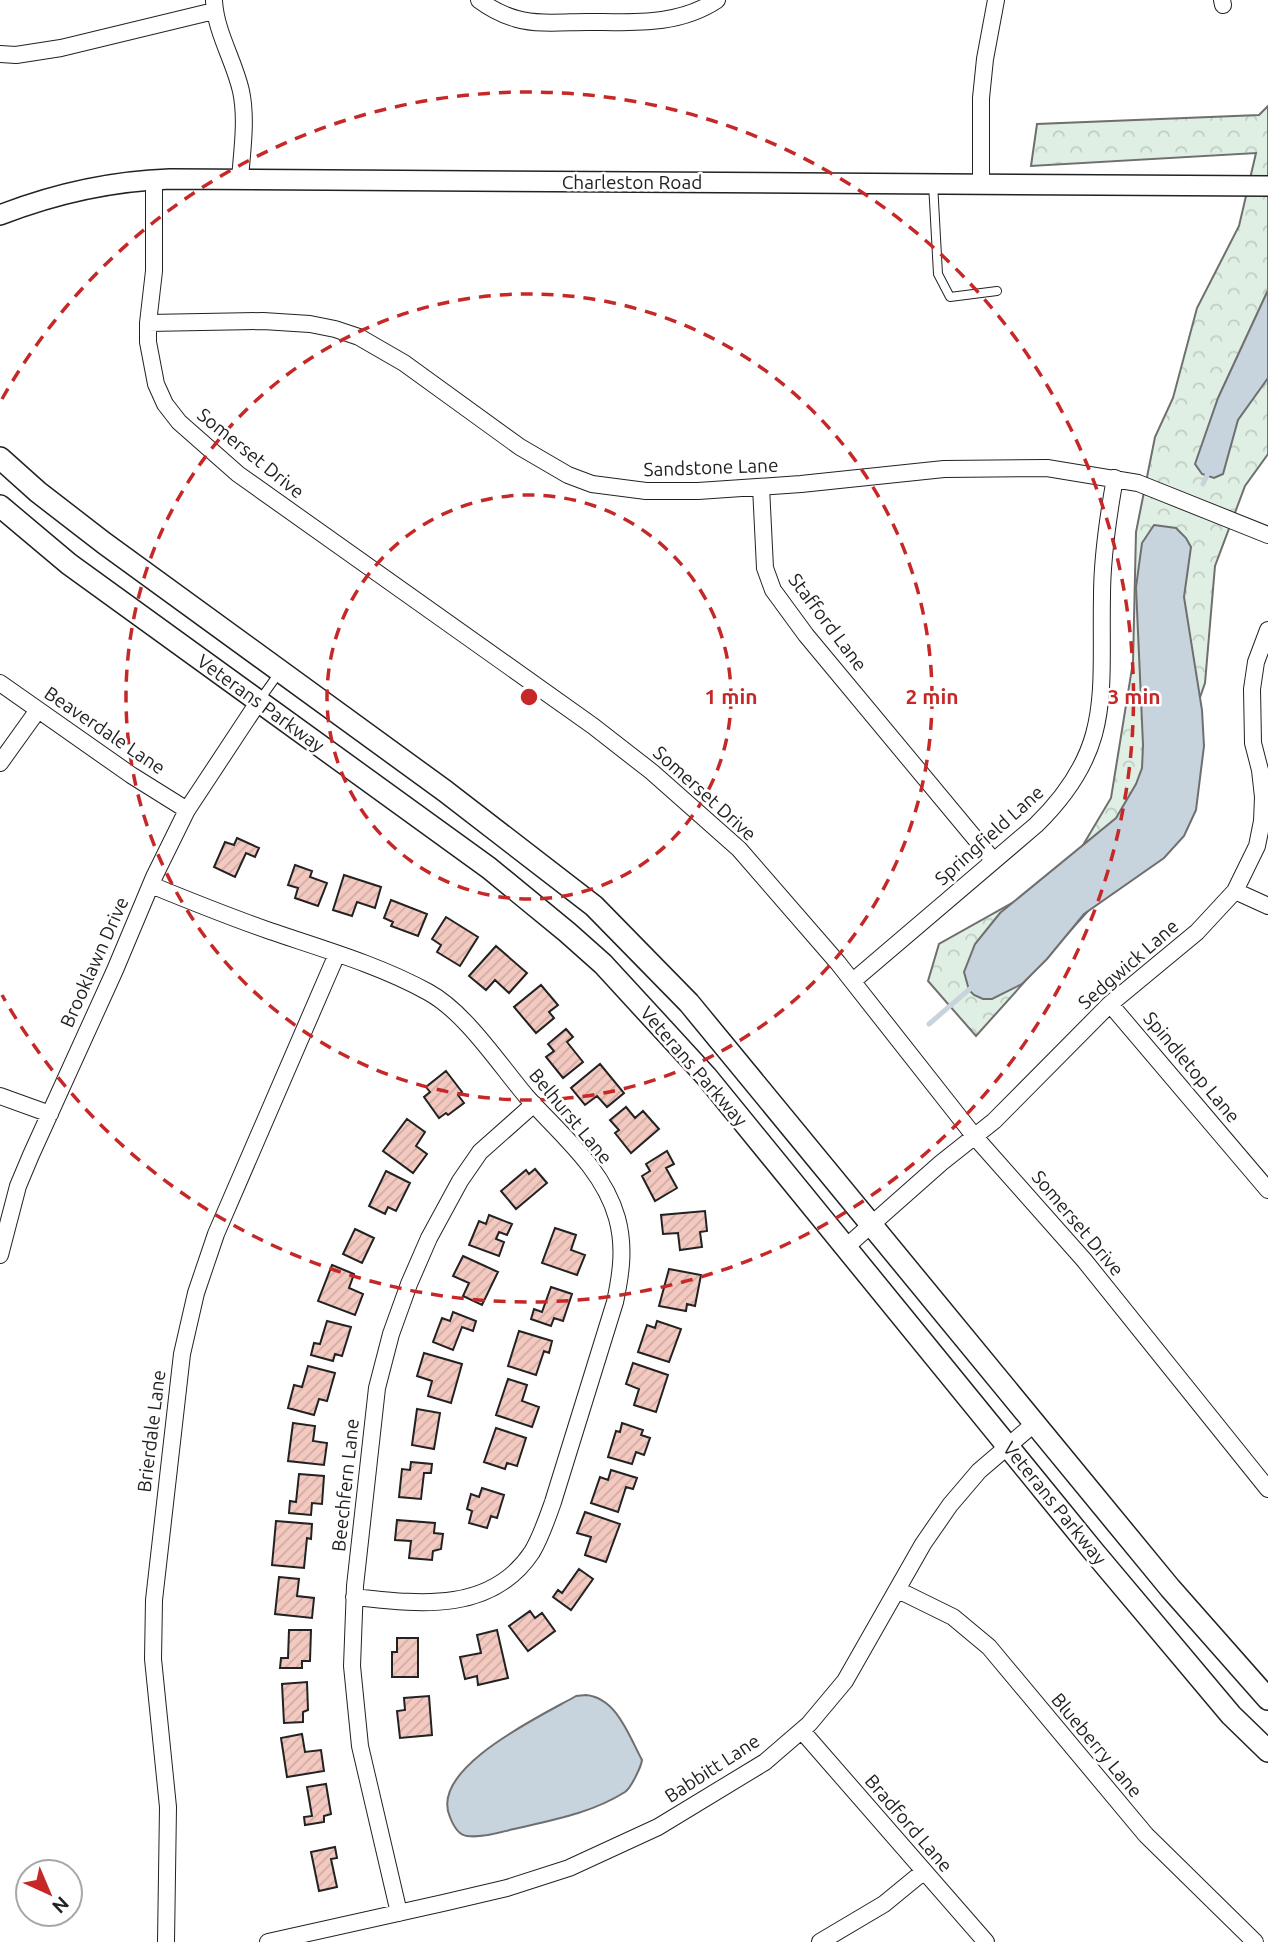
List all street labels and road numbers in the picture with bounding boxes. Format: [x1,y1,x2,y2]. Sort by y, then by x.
street label: Charleston Road [562,171,702,193]
street label: Somerset Drive [193,403,309,503]
street label: Sandstone Lane [643,454,779,480]
street label: Stafford Lane [784,569,872,675]
street label: Veterans Parkway [193,650,329,756]
street label: Beaverdale Lane [41,682,169,778]
street label: Somerset Drive [649,741,761,845]
street label: Springfield Lane [930,781,1048,889]
street label: Brooklawn Drive [55,893,133,1031]
street label: Sedgwick Lane [1073,915,1183,1013]
street label: Veterans Parkway [636,1002,752,1130]
street label: Spindletop Lane [1139,1007,1245,1127]
street label: Belhurst Lane [525,1064,617,1168]
street label: Somerset Drive [1028,1166,1128,1280]
street label: Brierdale Lane [133,1369,169,1493]
street label: Beechfern Lane [327,1417,363,1553]
street label: Veterans Parkway [999,1437,1111,1569]
street label: Blueberry Lane [1047,1688,1147,1802]
street label: Babbitt Lane [660,1729,764,1807]
street label: Bradford Lane [861,1770,957,1876]

